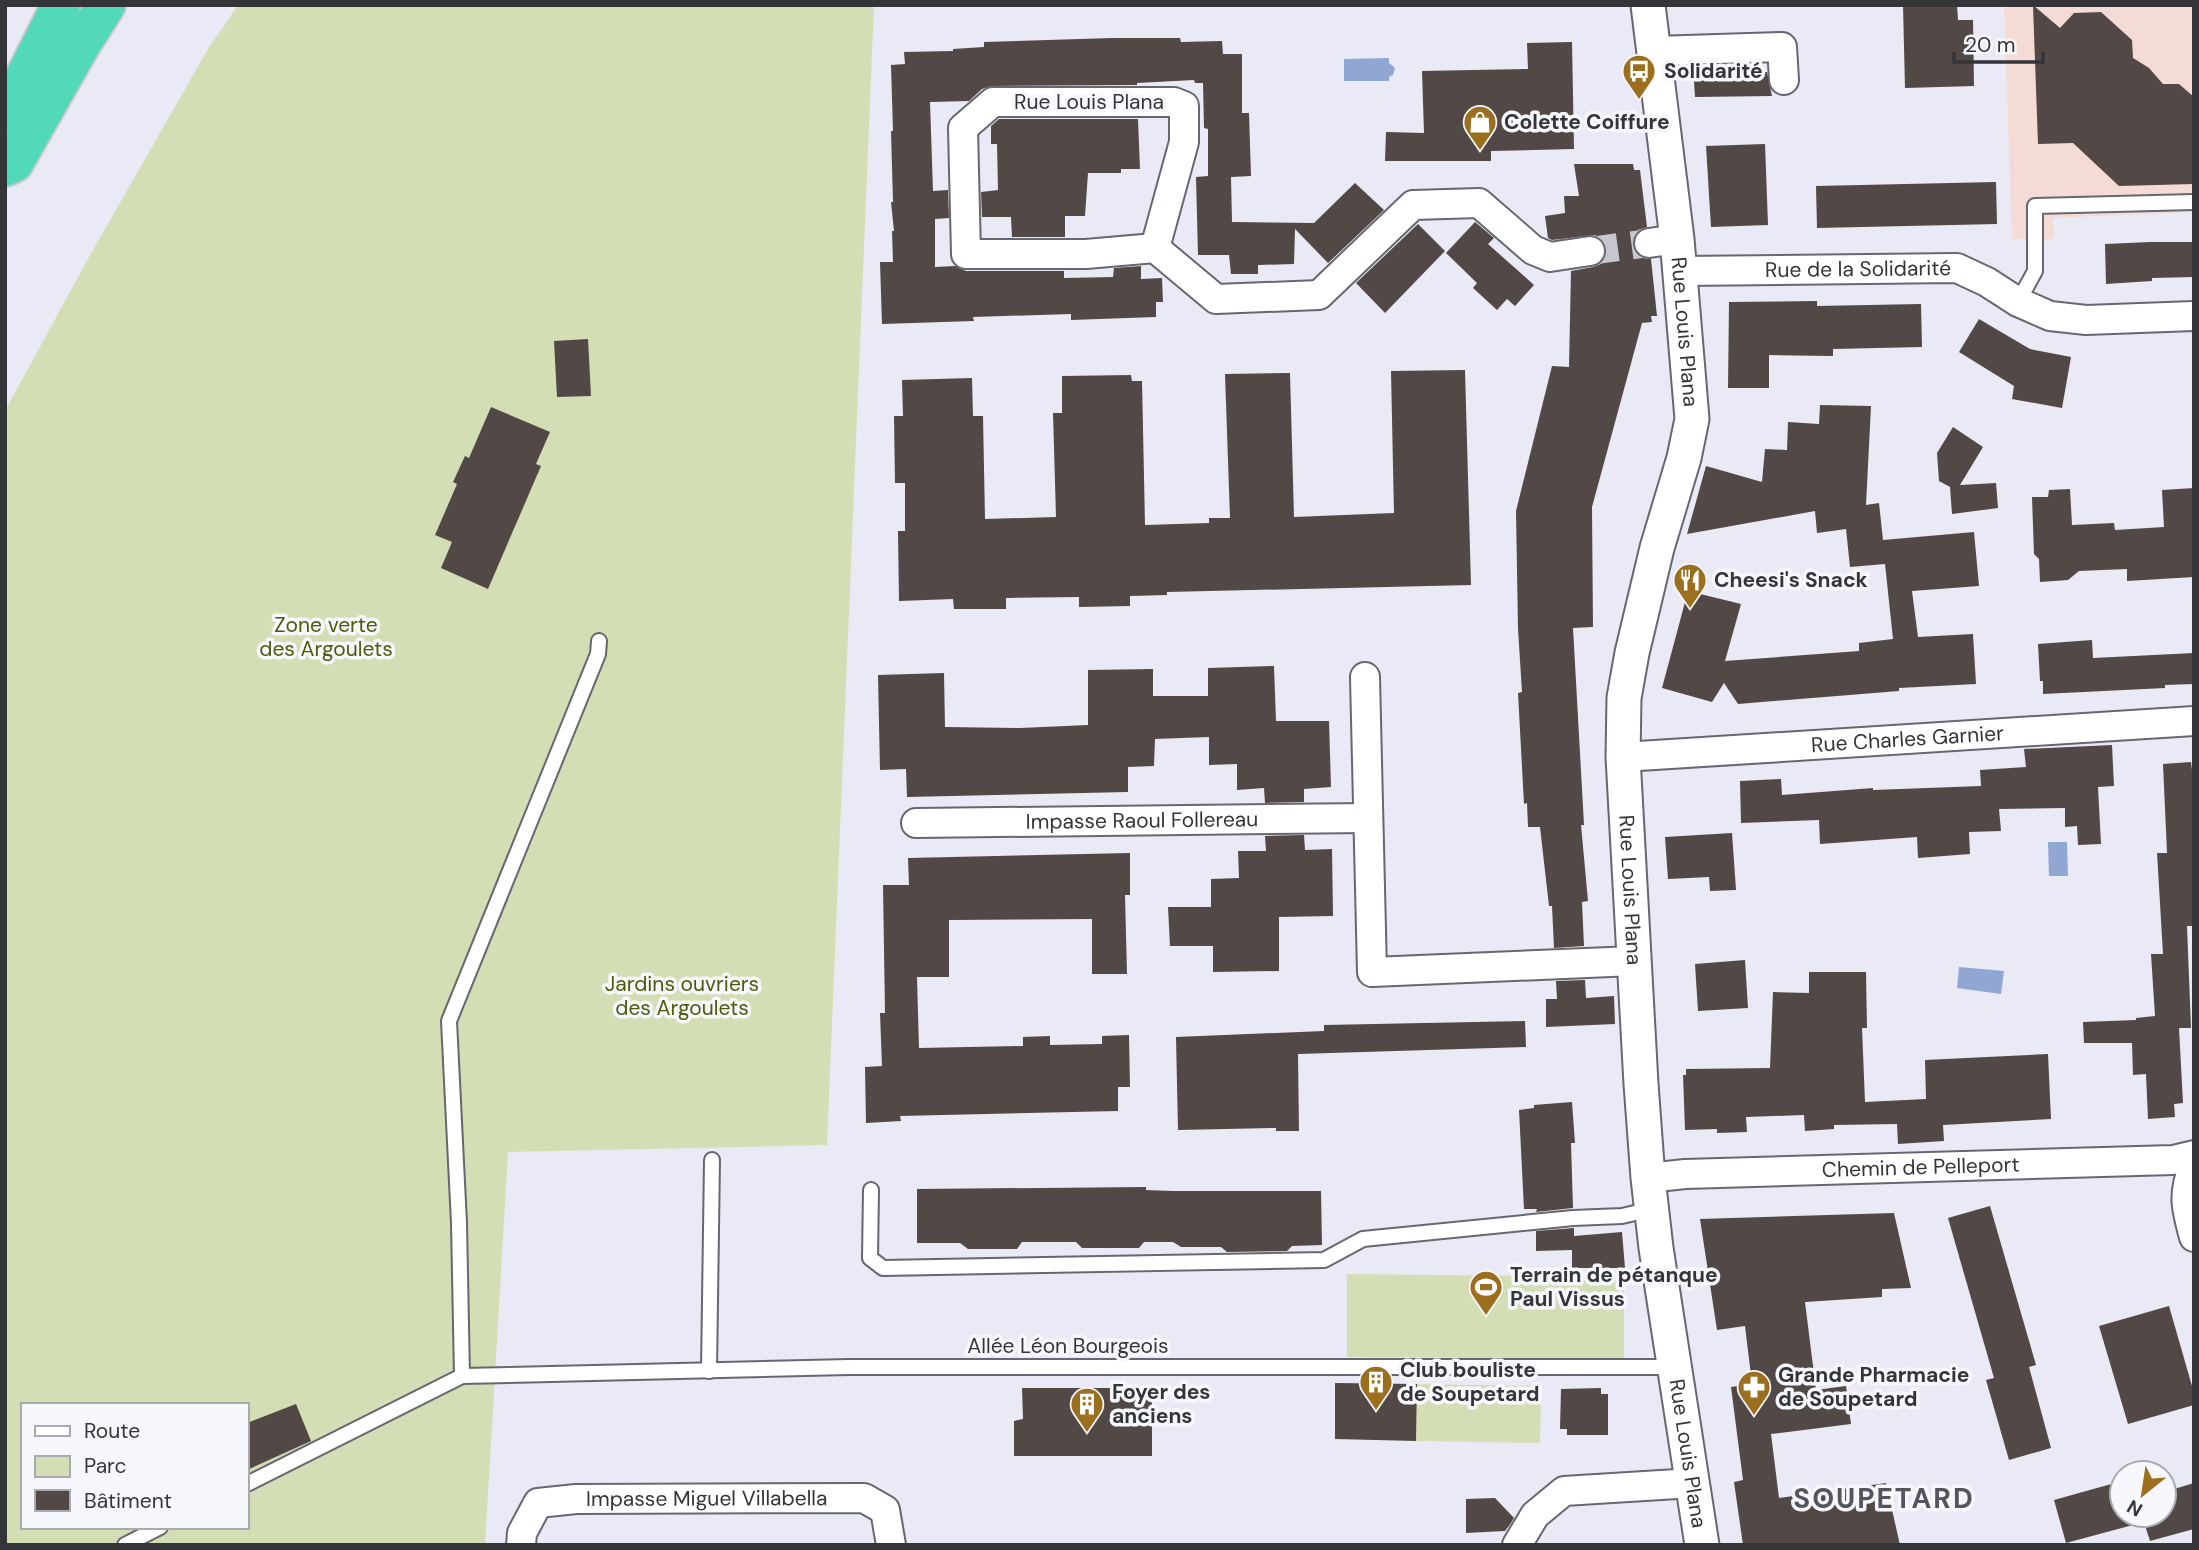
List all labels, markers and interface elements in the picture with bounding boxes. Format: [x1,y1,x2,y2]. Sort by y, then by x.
scale bar [1954,21,2043,65]
text: 20 m [1965,31,2016,59]
bus stop icon: Solidarité [1620,52,1658,101]
place label: Solidarité [1664,57,1763,85]
street label: Rue Louis Plana [1014,88,1164,116]
shop icon: Colette Coiffure [1461,103,1499,152]
place label: Colette Coiffure [1504,108,1670,136]
street label: Rue de la Solidarité [1765,254,1951,284]
street label: Rue Louis Plana [1665,256,1705,408]
restaurant icon: Cheesi's Snack [1671,561,1709,610]
place label: Cheesi's Snack [1714,566,1868,594]
park label: Zone verte des Argoulets [259,611,393,663]
street label: Rue Charles Garnier [1810,719,2005,759]
street label: Impasse Raoul Follereau [1026,805,1258,836]
street label: Rue Louis Plana [1612,814,1648,966]
park label: Jardins ouvriers des Argoulets [605,970,759,1022]
street label: Chemin de Pelleport [1821,1150,2020,1184]
place label: Terrain de pétanque Paul Vissus [1510,1261,1718,1313]
sports icon: Terrain de pétanque Paul Vissus [1467,1268,1505,1317]
street label: Allée Léon Bourgeois [967,1332,1169,1360]
place label: Club bouliste de Soupetard [1400,1356,1540,1408]
place label: Grande Pharmacie de Soupetard [1778,1361,1970,1413]
building icon: Club bouliste de Soupetard [1357,1363,1395,1412]
pharmacy icon: Grande Pharmacie de Soupetard [1735,1368,1773,1417]
street label: Rue Louis Plana [1662,1377,1713,1530]
place label: Foyer des anciens [1112,1378,1211,1430]
building icon: Foyer des anciens [1068,1385,1106,1434]
legend [21,1403,248,1529]
text: Route [84,1417,140,1445]
text: Parc [84,1452,127,1480]
north arrow [2108,1459,2178,1529]
district label: SOUPETARD [1793,1480,1975,1517]
street label: Impasse Miguel Villabella [586,1484,827,1513]
text: Bâtiment [84,1487,172,1515]
text: N [2122,1494,2147,1523]

